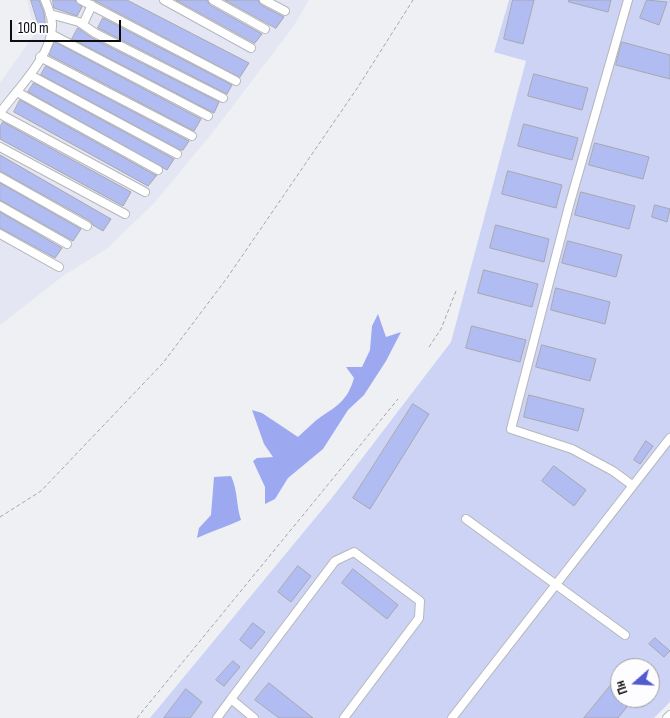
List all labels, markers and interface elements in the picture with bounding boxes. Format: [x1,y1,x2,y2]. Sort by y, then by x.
scale bar [12,10,124,42]
text: 100 m [18,19,49,38]
north arrow [610,658,660,708]
text: Пн [611,679,632,697]

